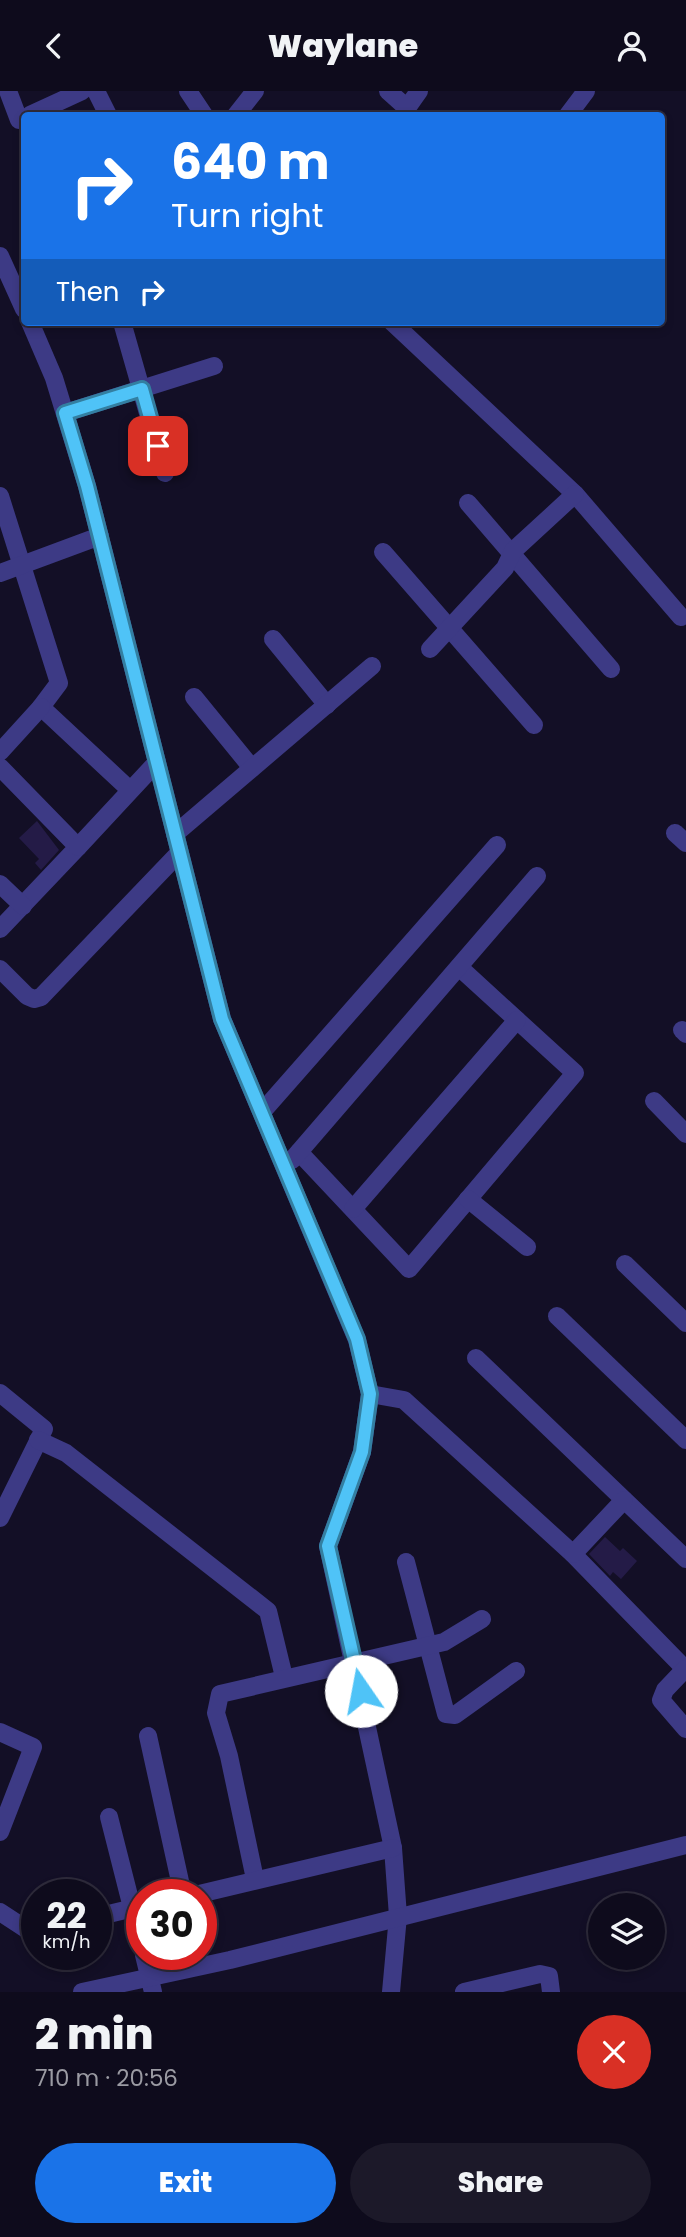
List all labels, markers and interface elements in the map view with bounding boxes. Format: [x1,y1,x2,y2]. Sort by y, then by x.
text: Waylane [268,23,418,68]
icon: back [35,27,73,65]
icon: person [613,27,651,65]
text: 640 m [171,128,330,196]
icon: right [56,140,147,231]
text: Turn right [171,193,323,238]
icon: right [133,273,171,311]
text: Then [56,274,119,310]
pin [128,416,188,476]
icon: arrive [139,427,177,465]
position arrow [324,1654,398,1728]
speed limit sign: 30 [126,1879,217,1970]
text: 22 [47,1891,86,1940]
map controls [588,1893,665,1970]
button: layers [588,1893,665,1970]
text: km/h [43,1929,90,1954]
text: 2 min [35,2005,153,2064]
button: close [577,2015,651,2089]
text: 710 m · 20:56 [35,2062,178,2094]
button: Exit [35,2143,336,2223]
button: Share [350,2143,651,2223]

